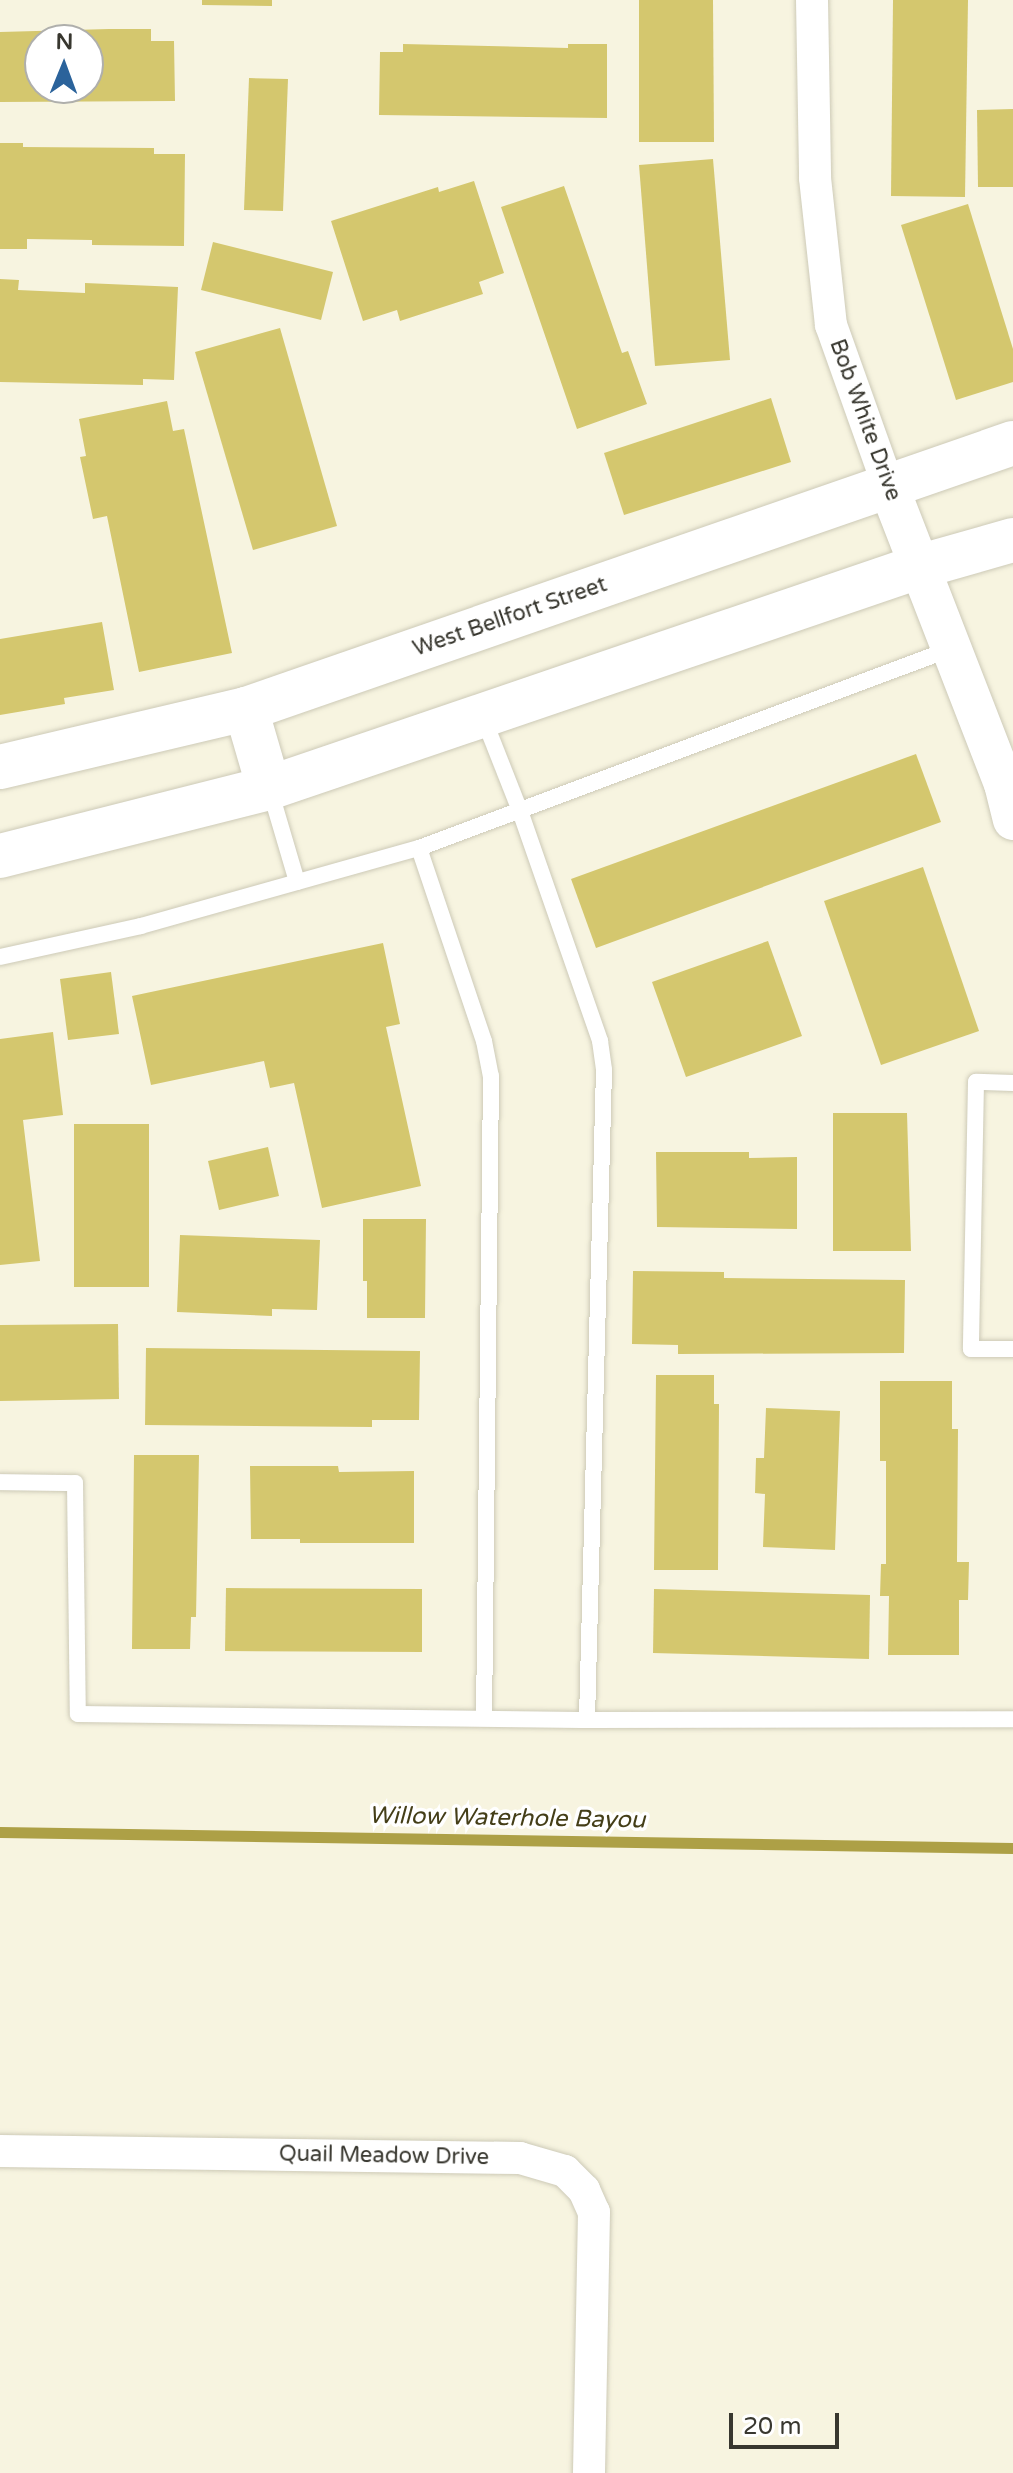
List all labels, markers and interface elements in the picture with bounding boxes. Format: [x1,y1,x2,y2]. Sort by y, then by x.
north arrow [24,24,104,104]
text: N [55,29,73,55]
street label: Bob White Drive [824,336,906,504]
street label: West Bellfort Street [410,571,610,663]
water label: Willow Waterhole Bayou [368,1801,646,1835]
street label: Quail Meadow Drive [279,2141,489,2171]
scale bar [733,2397,843,2447]
text: 20 m [743,2412,801,2441]

